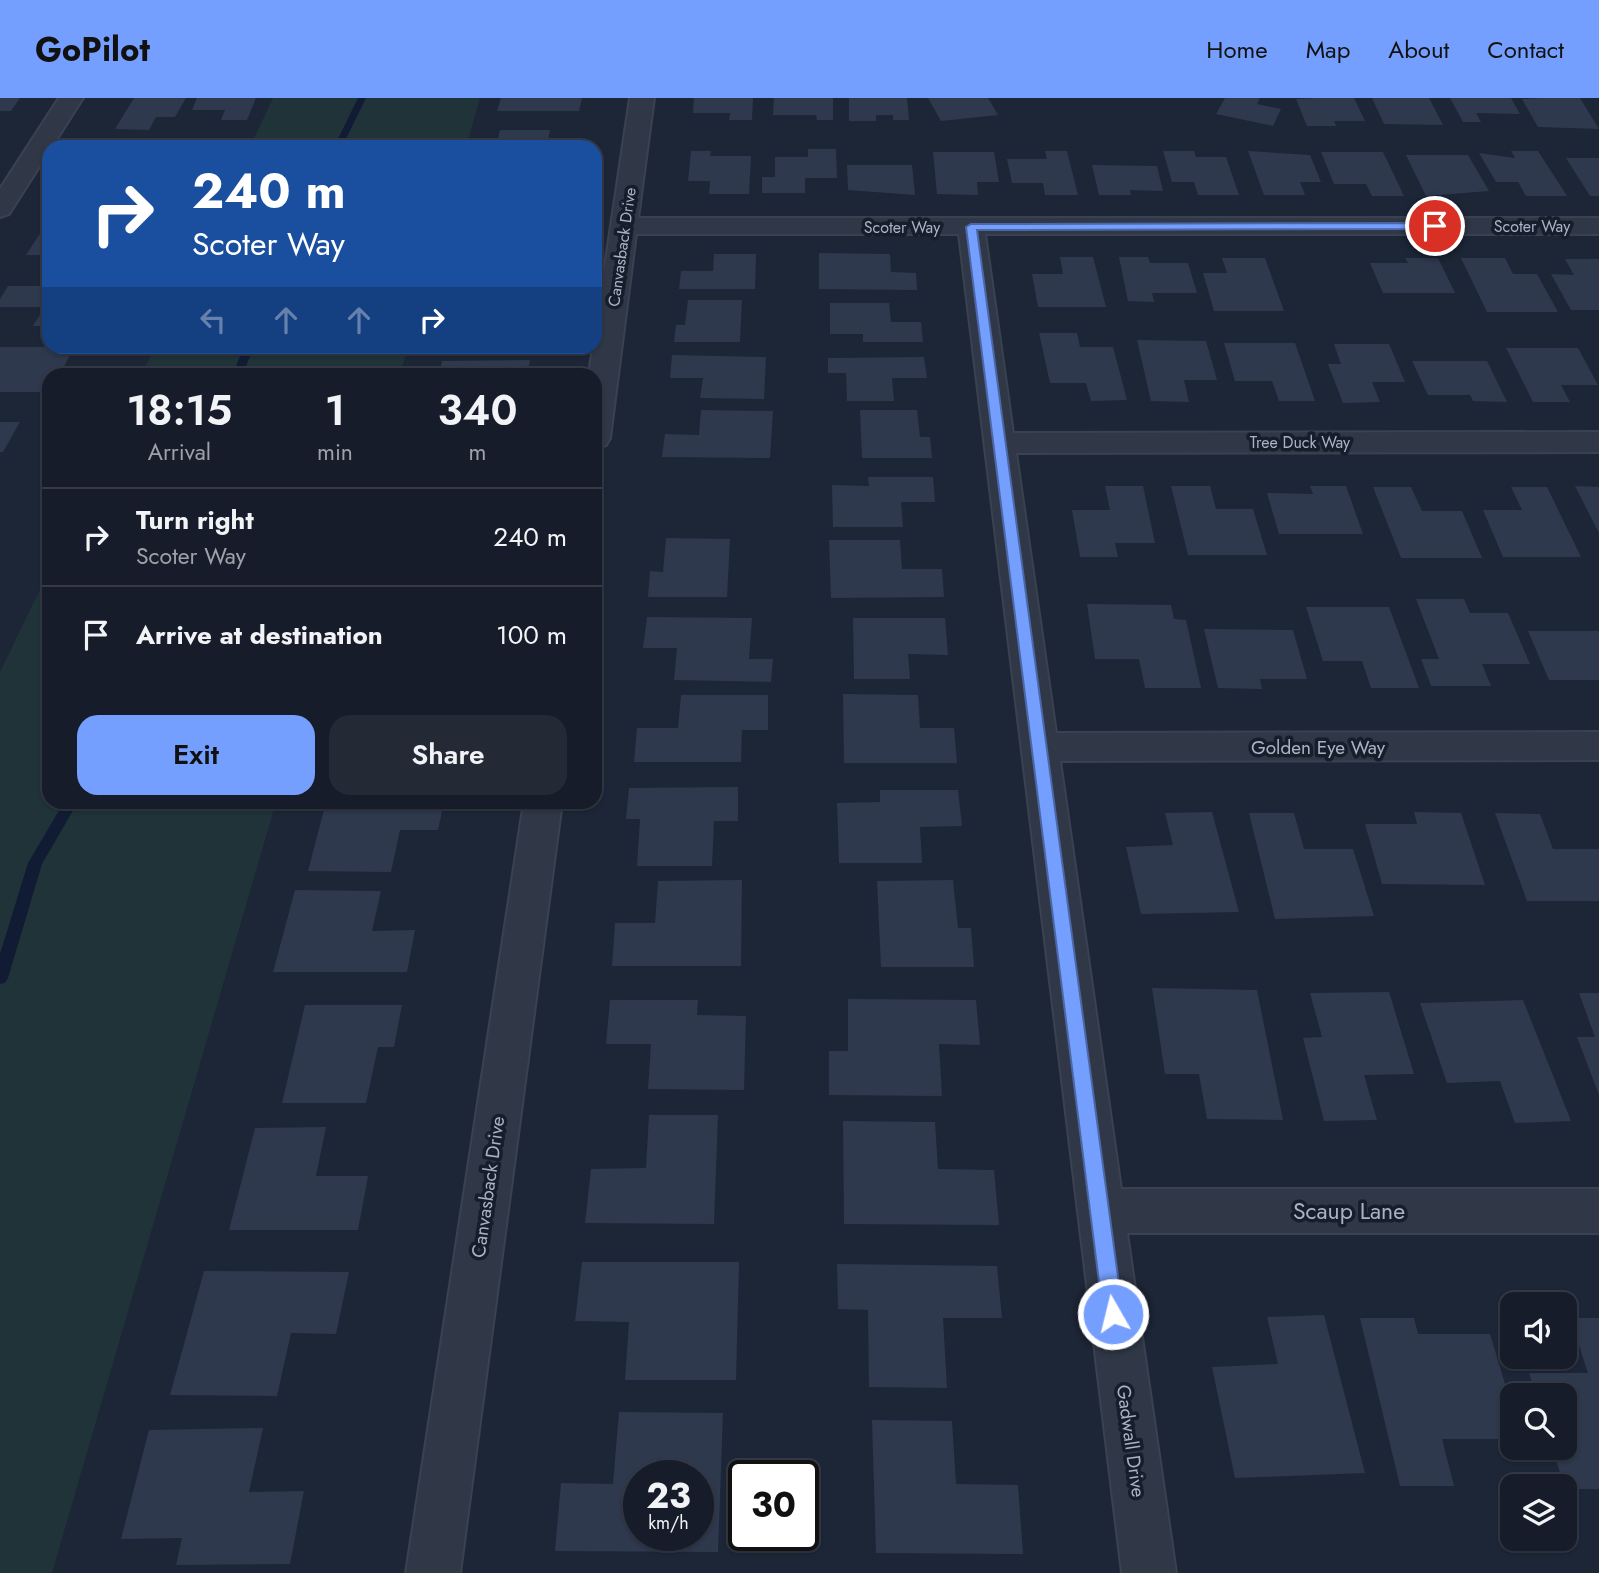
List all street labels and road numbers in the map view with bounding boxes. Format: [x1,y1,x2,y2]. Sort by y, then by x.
street label: Canvasback Drive [602,186,642,308]
street label: Scoter Way [1494,215,1571,238]
street label: Scoter Way [864,216,941,239]
street label: Tree Duck Way [1250,431,1351,454]
street label: Golden Eye Way [1251,734,1386,761]
street label: Canvasback Drive [465,1114,511,1259]
street label: Scaup Lane [1293,1194,1405,1228]
street label: Gadwall Drive [1110,1383,1152,1499]

